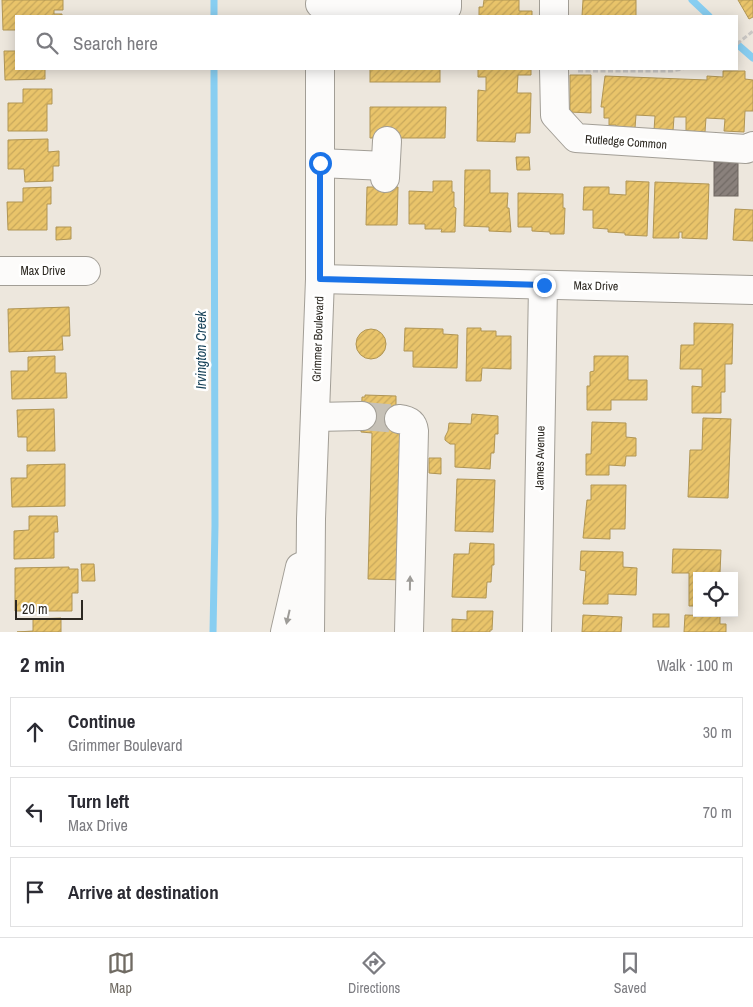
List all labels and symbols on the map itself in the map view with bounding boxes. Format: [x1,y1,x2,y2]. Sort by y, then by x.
street label: Rutledge Common [585,131,667,153]
route start [309,152,332,175]
street label: Max Drive [21,263,65,279]
route end [533,274,556,297]
street label: Max Drive [573,278,619,294]
street label: Grimmer Boulevard [309,296,327,382]
water label: Irvington Creek [192,309,210,389]
street label: James Avenue [531,426,549,490]
one-way arrow [406,575,414,591]
scale bar [15,597,82,620]
one-way arrow [284,610,292,625]

